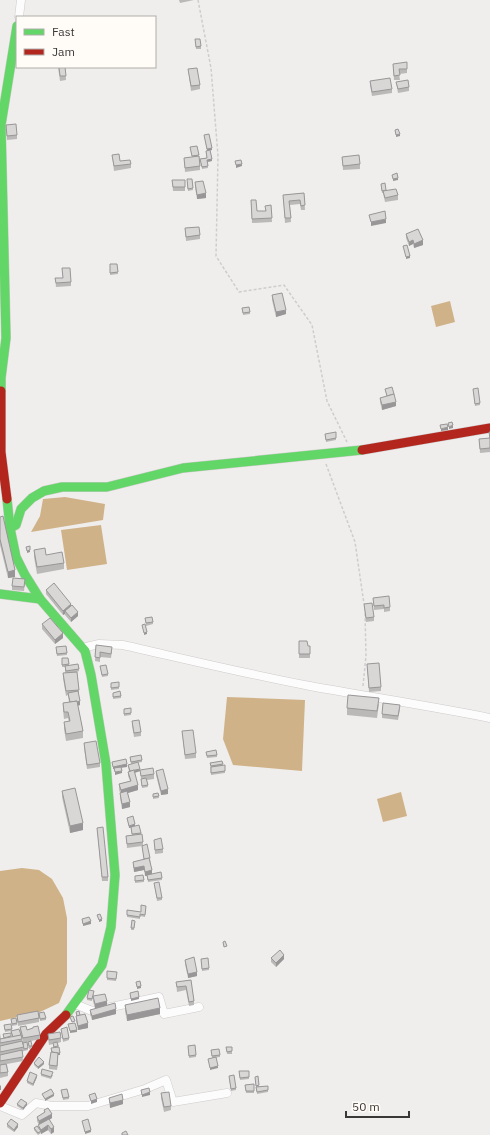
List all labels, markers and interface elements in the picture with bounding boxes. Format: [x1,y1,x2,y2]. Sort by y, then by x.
legend [16,16,156,68]
text: Fast [52,24,75,39]
text: Jam [52,44,75,59]
scale bar [346,1093,409,1119]
text: 50 m [352,1099,380,1114]

